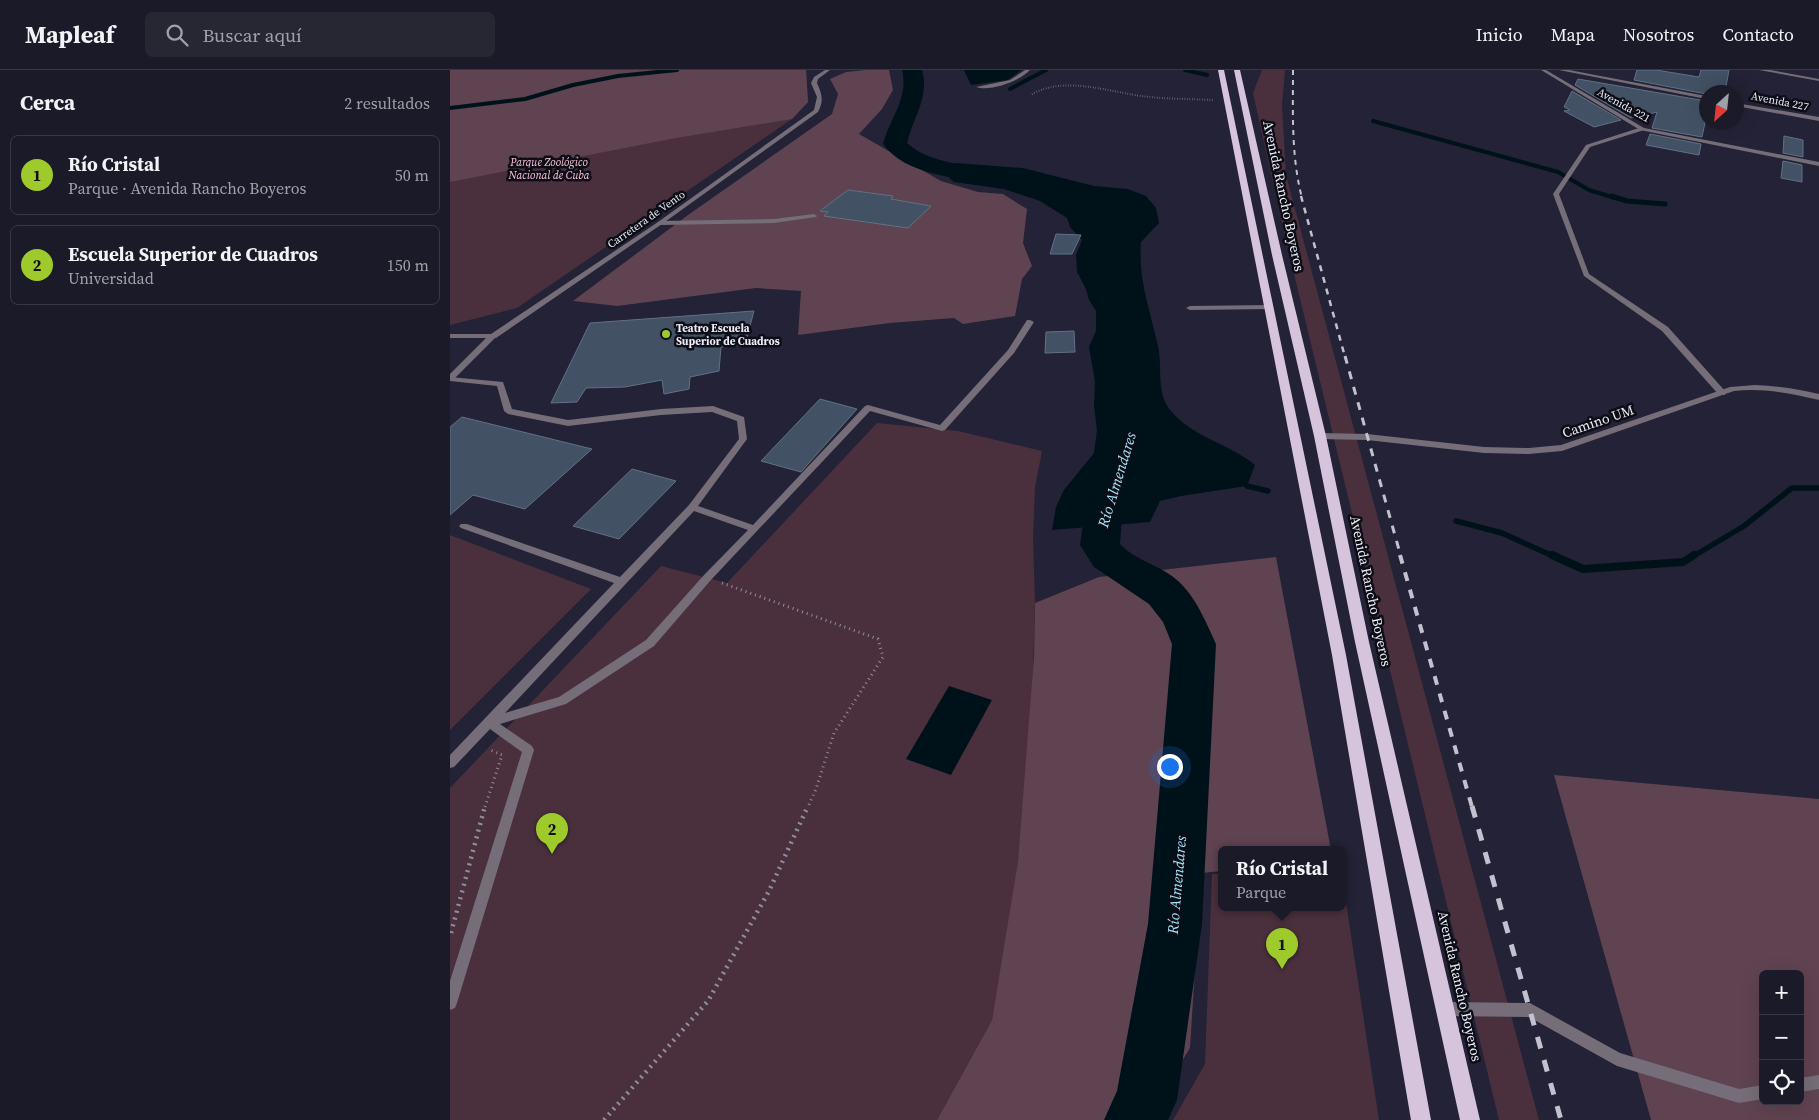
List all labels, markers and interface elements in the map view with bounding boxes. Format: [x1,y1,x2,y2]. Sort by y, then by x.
search box [145,12,495,57]
text: Mapleaf [25,18,115,51]
icon: search [163,21,191,49]
text: Buscar aquí [203,22,302,48]
text: Inicio [1476,22,1523,47]
text: Mapa [1551,22,1595,47]
text: Nosotros [1623,22,1694,47]
text: Contacto [1722,22,1794,47]
street label: Avenida 221 [1595,85,1653,126]
north arrow [1699,85,1744,130]
text: Cerca [20,88,75,117]
street label: Avenida 227 [1750,89,1810,115]
text: 2 resultados [344,92,430,114]
street label: Avenida Rancho Boyeros [1258,119,1310,273]
text: Río Cristal [68,151,160,177]
park label: Parque Zoológico Nacional de Cuba [508,155,590,183]
text: 1 [33,164,41,186]
text: 50 m [395,164,429,186]
text: Parque · Avenida Rancho Boyeros [68,177,306,199]
street label: Carretera de Vento [604,187,688,252]
text: Escuela Superior de Cuadros [68,241,318,267]
text: 2 [33,254,41,276]
text: 150 m [387,254,429,276]
text: Universidad [68,267,154,289]
place label: Teatro Escuela Superior de Cuadros [676,321,780,349]
marker: Teatro Escuela Superior de Cuadros [660,328,672,340]
street label: Camino UM [1559,399,1637,443]
water label: Río Almendares [1092,429,1141,531]
street label: Avenida Rancho Boyeros [1345,514,1397,668]
your location [1157,754,1183,780]
pin: 2 [536,813,568,854]
water label: Río Almendares [1162,834,1191,936]
popup [1218,846,1346,911]
text: Río Cristal [1236,855,1328,881]
text: Parque [1236,881,1286,903]
street label: Avenida Rancho Boyeros [1433,909,1487,1063]
pin: 1 [1266,928,1298,969]
map controls [1759,970,1804,1105]
button: + [1759,970,1804,1015]
button: − [1759,1015,1804,1060]
button: locate [1759,1060,1804,1105]

